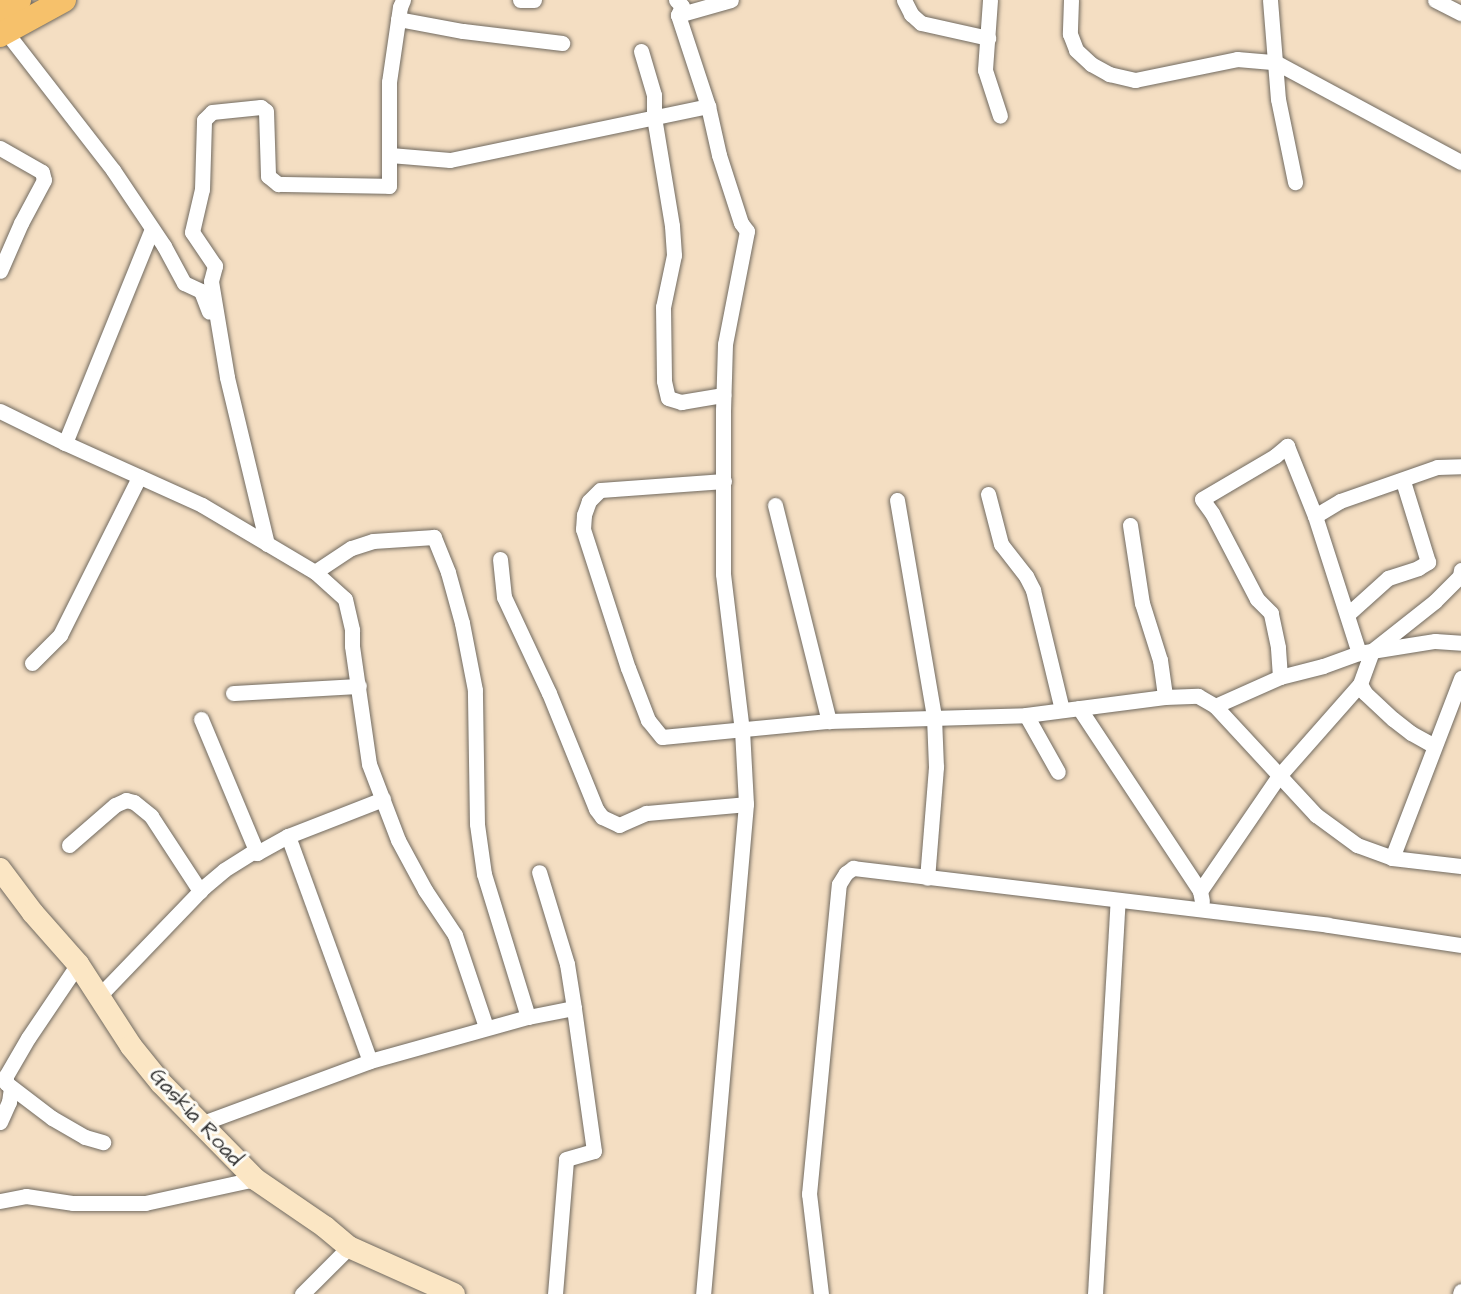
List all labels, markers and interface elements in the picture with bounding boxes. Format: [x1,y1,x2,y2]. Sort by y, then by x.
street label: Gaskia Road [144,1062,248,1172]

